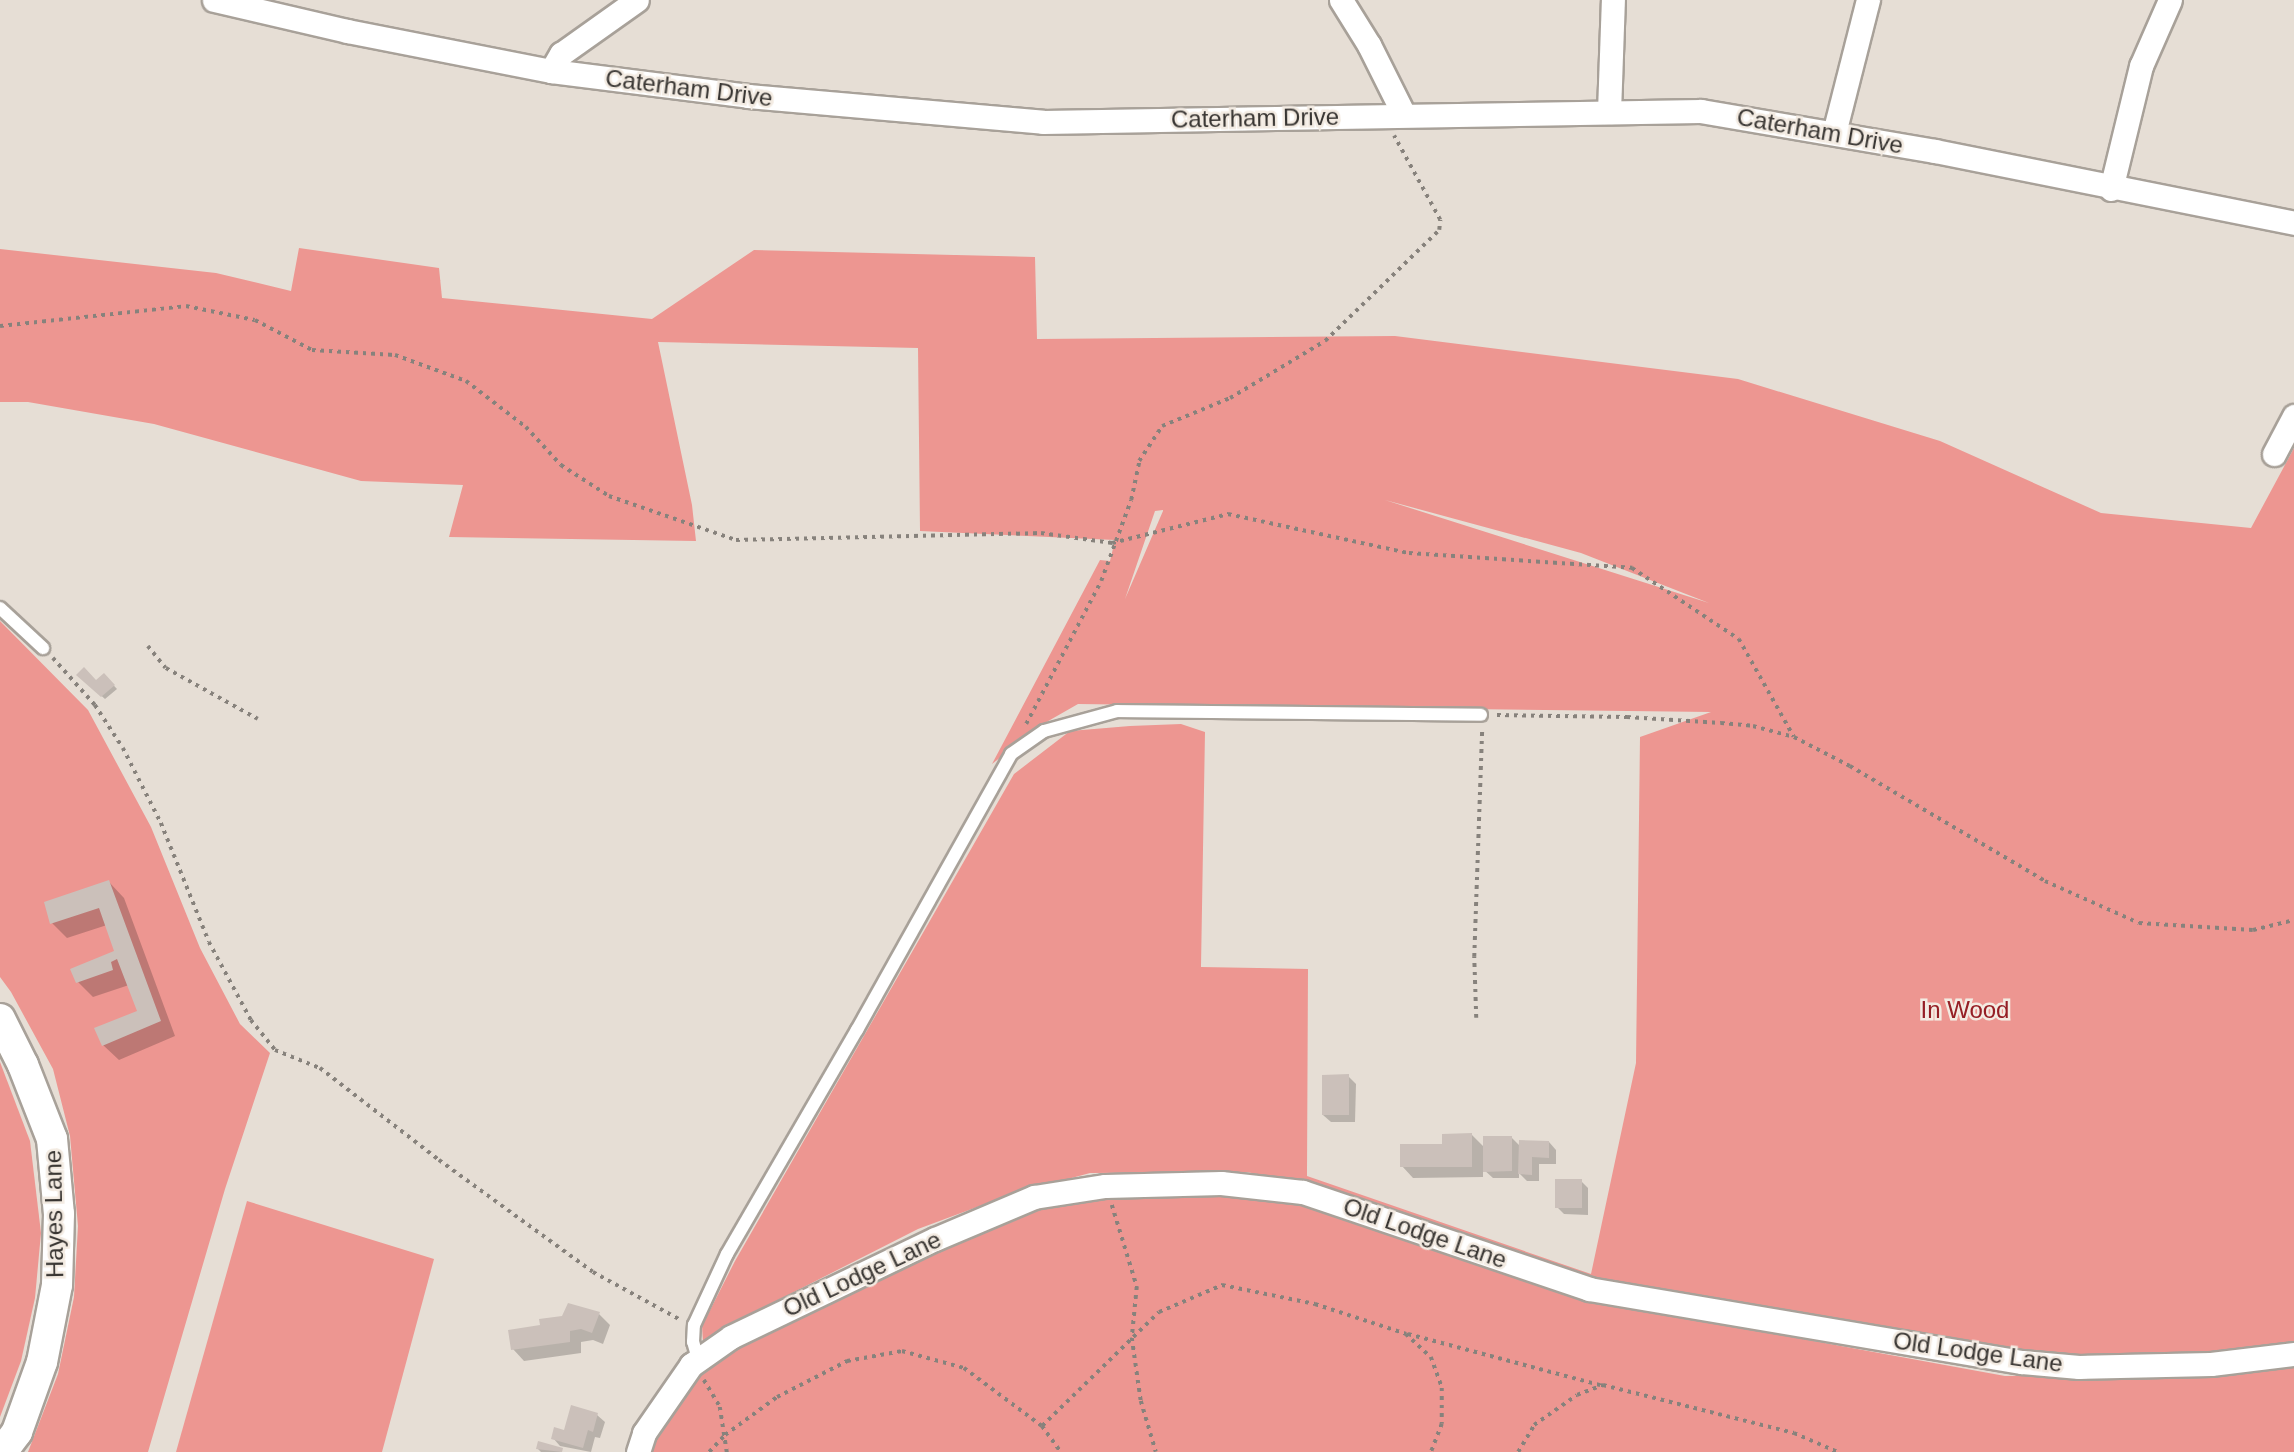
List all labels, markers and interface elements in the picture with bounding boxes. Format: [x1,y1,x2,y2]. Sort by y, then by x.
street label: Caterham Drive [604,63,774,113]
street label: Caterham Drive [1171,102,1339,134]
street label: Caterham Drive [1735,102,1905,160]
park label: In Wood [1921,996,2009,1024]
street label: Hayes Lane [38,1150,70,1278]
street label: Old Lodge Lane [1340,1192,1510,1274]
street label: Old Lodge Lane [779,1225,945,1323]
street label: Old Lodge Lane [1891,1326,2065,1378]

